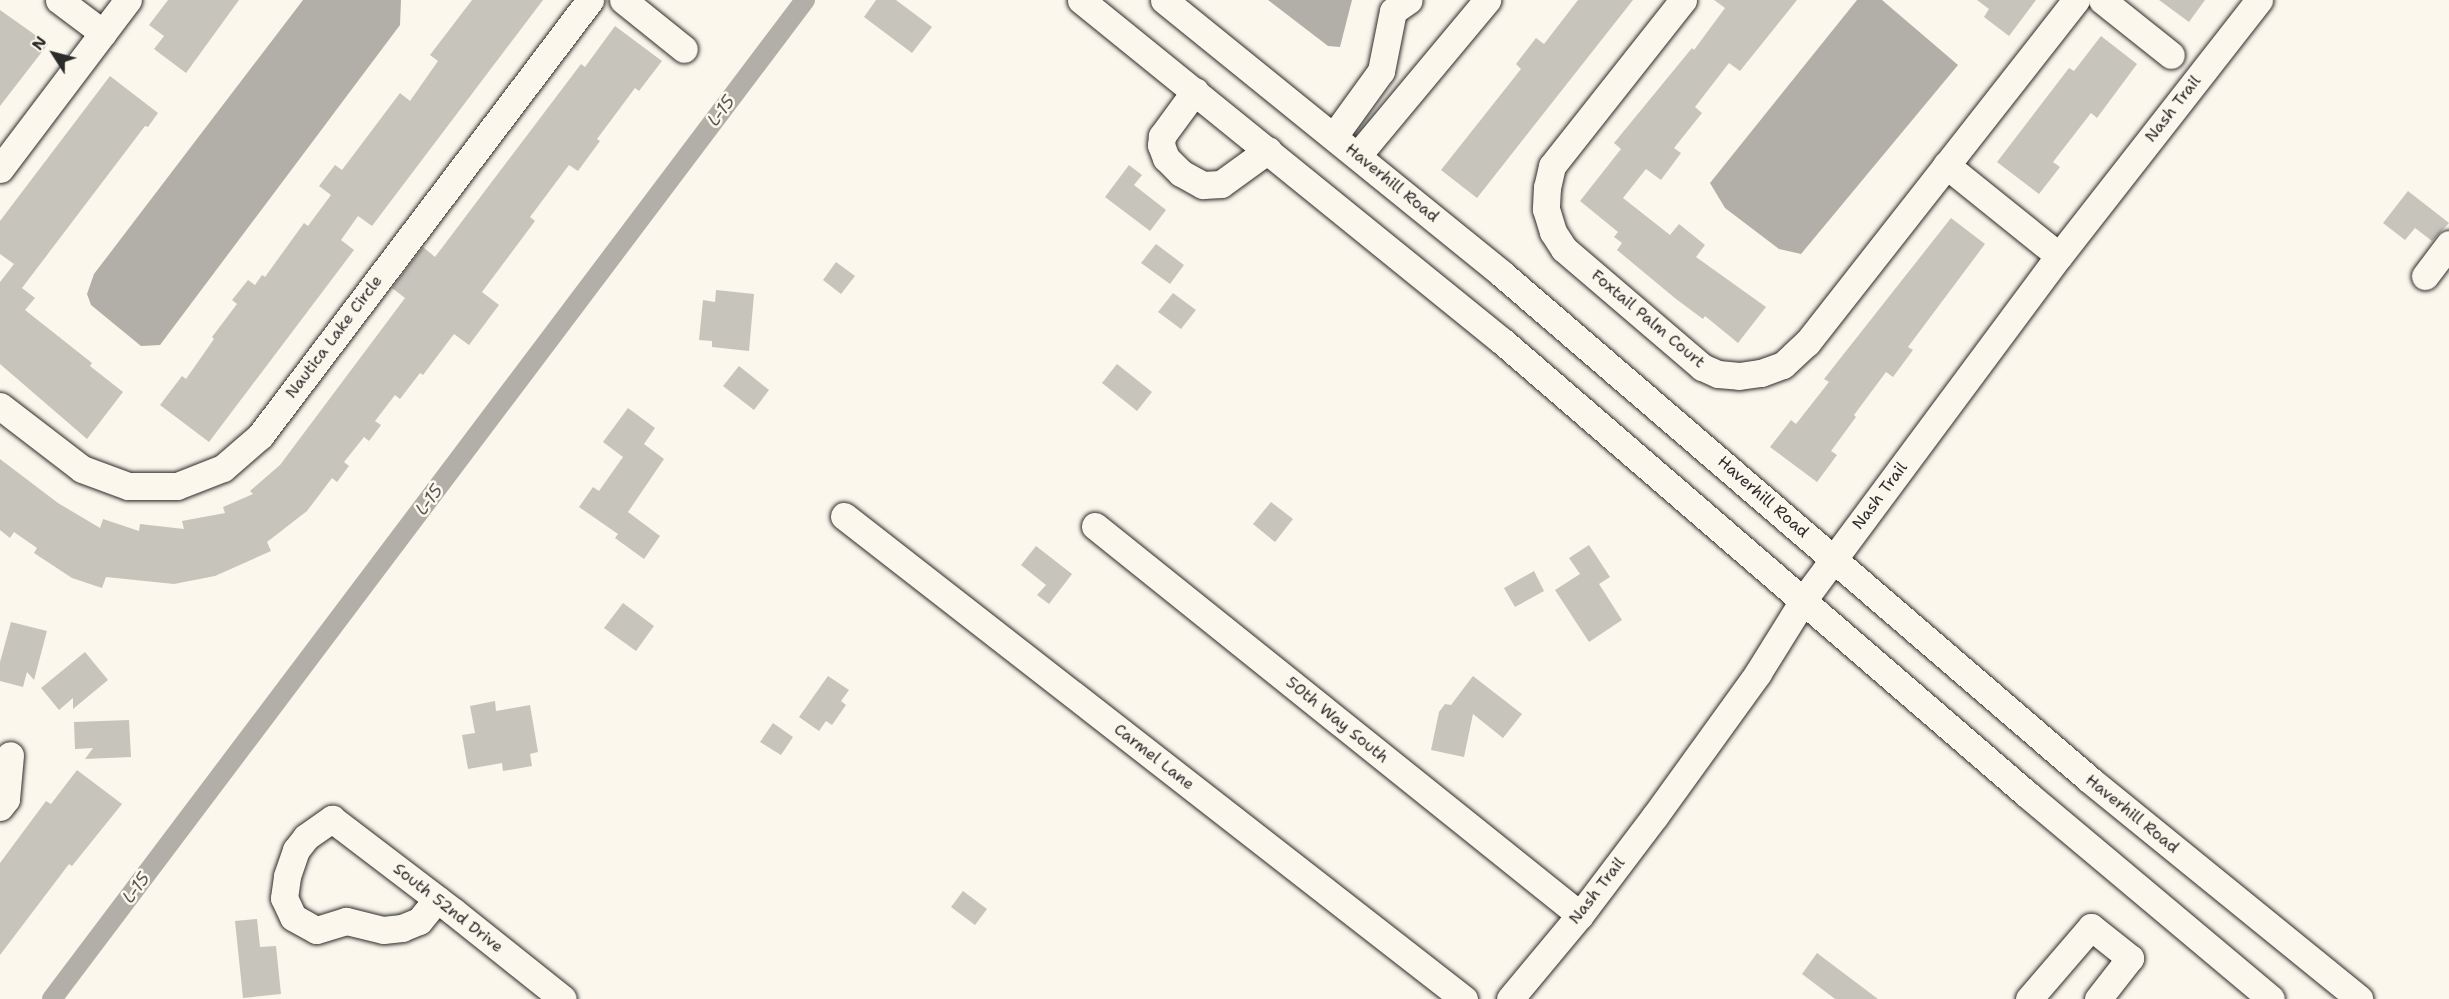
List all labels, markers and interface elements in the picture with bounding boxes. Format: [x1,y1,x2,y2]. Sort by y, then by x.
north arrow [24,24,84,84]
text: N [27,32,51,54]
street label: Nash Trail [2141,72,2205,146]
water label: L-15 [702,91,740,131]
street label: Haverhill Road [1342,140,1442,226]
street label: Foxtail Palm Court [1587,266,1709,372]
street label: Nautica Lake Circle [282,272,386,402]
street label: Haverhill Road [1714,452,1812,542]
street label: Nash Trail [1849,459,1911,533]
water label: L-15 [410,480,448,520]
street label: 50th Way South [1282,673,1392,767]
street label: Carmel Lane [1110,720,1198,794]
street label: Haverhill Road [2082,771,2182,857]
street label: Nash Trail [1565,854,1629,928]
street label: South 52nd Drive [389,859,507,957]
water label: L-15 [117,868,155,908]

